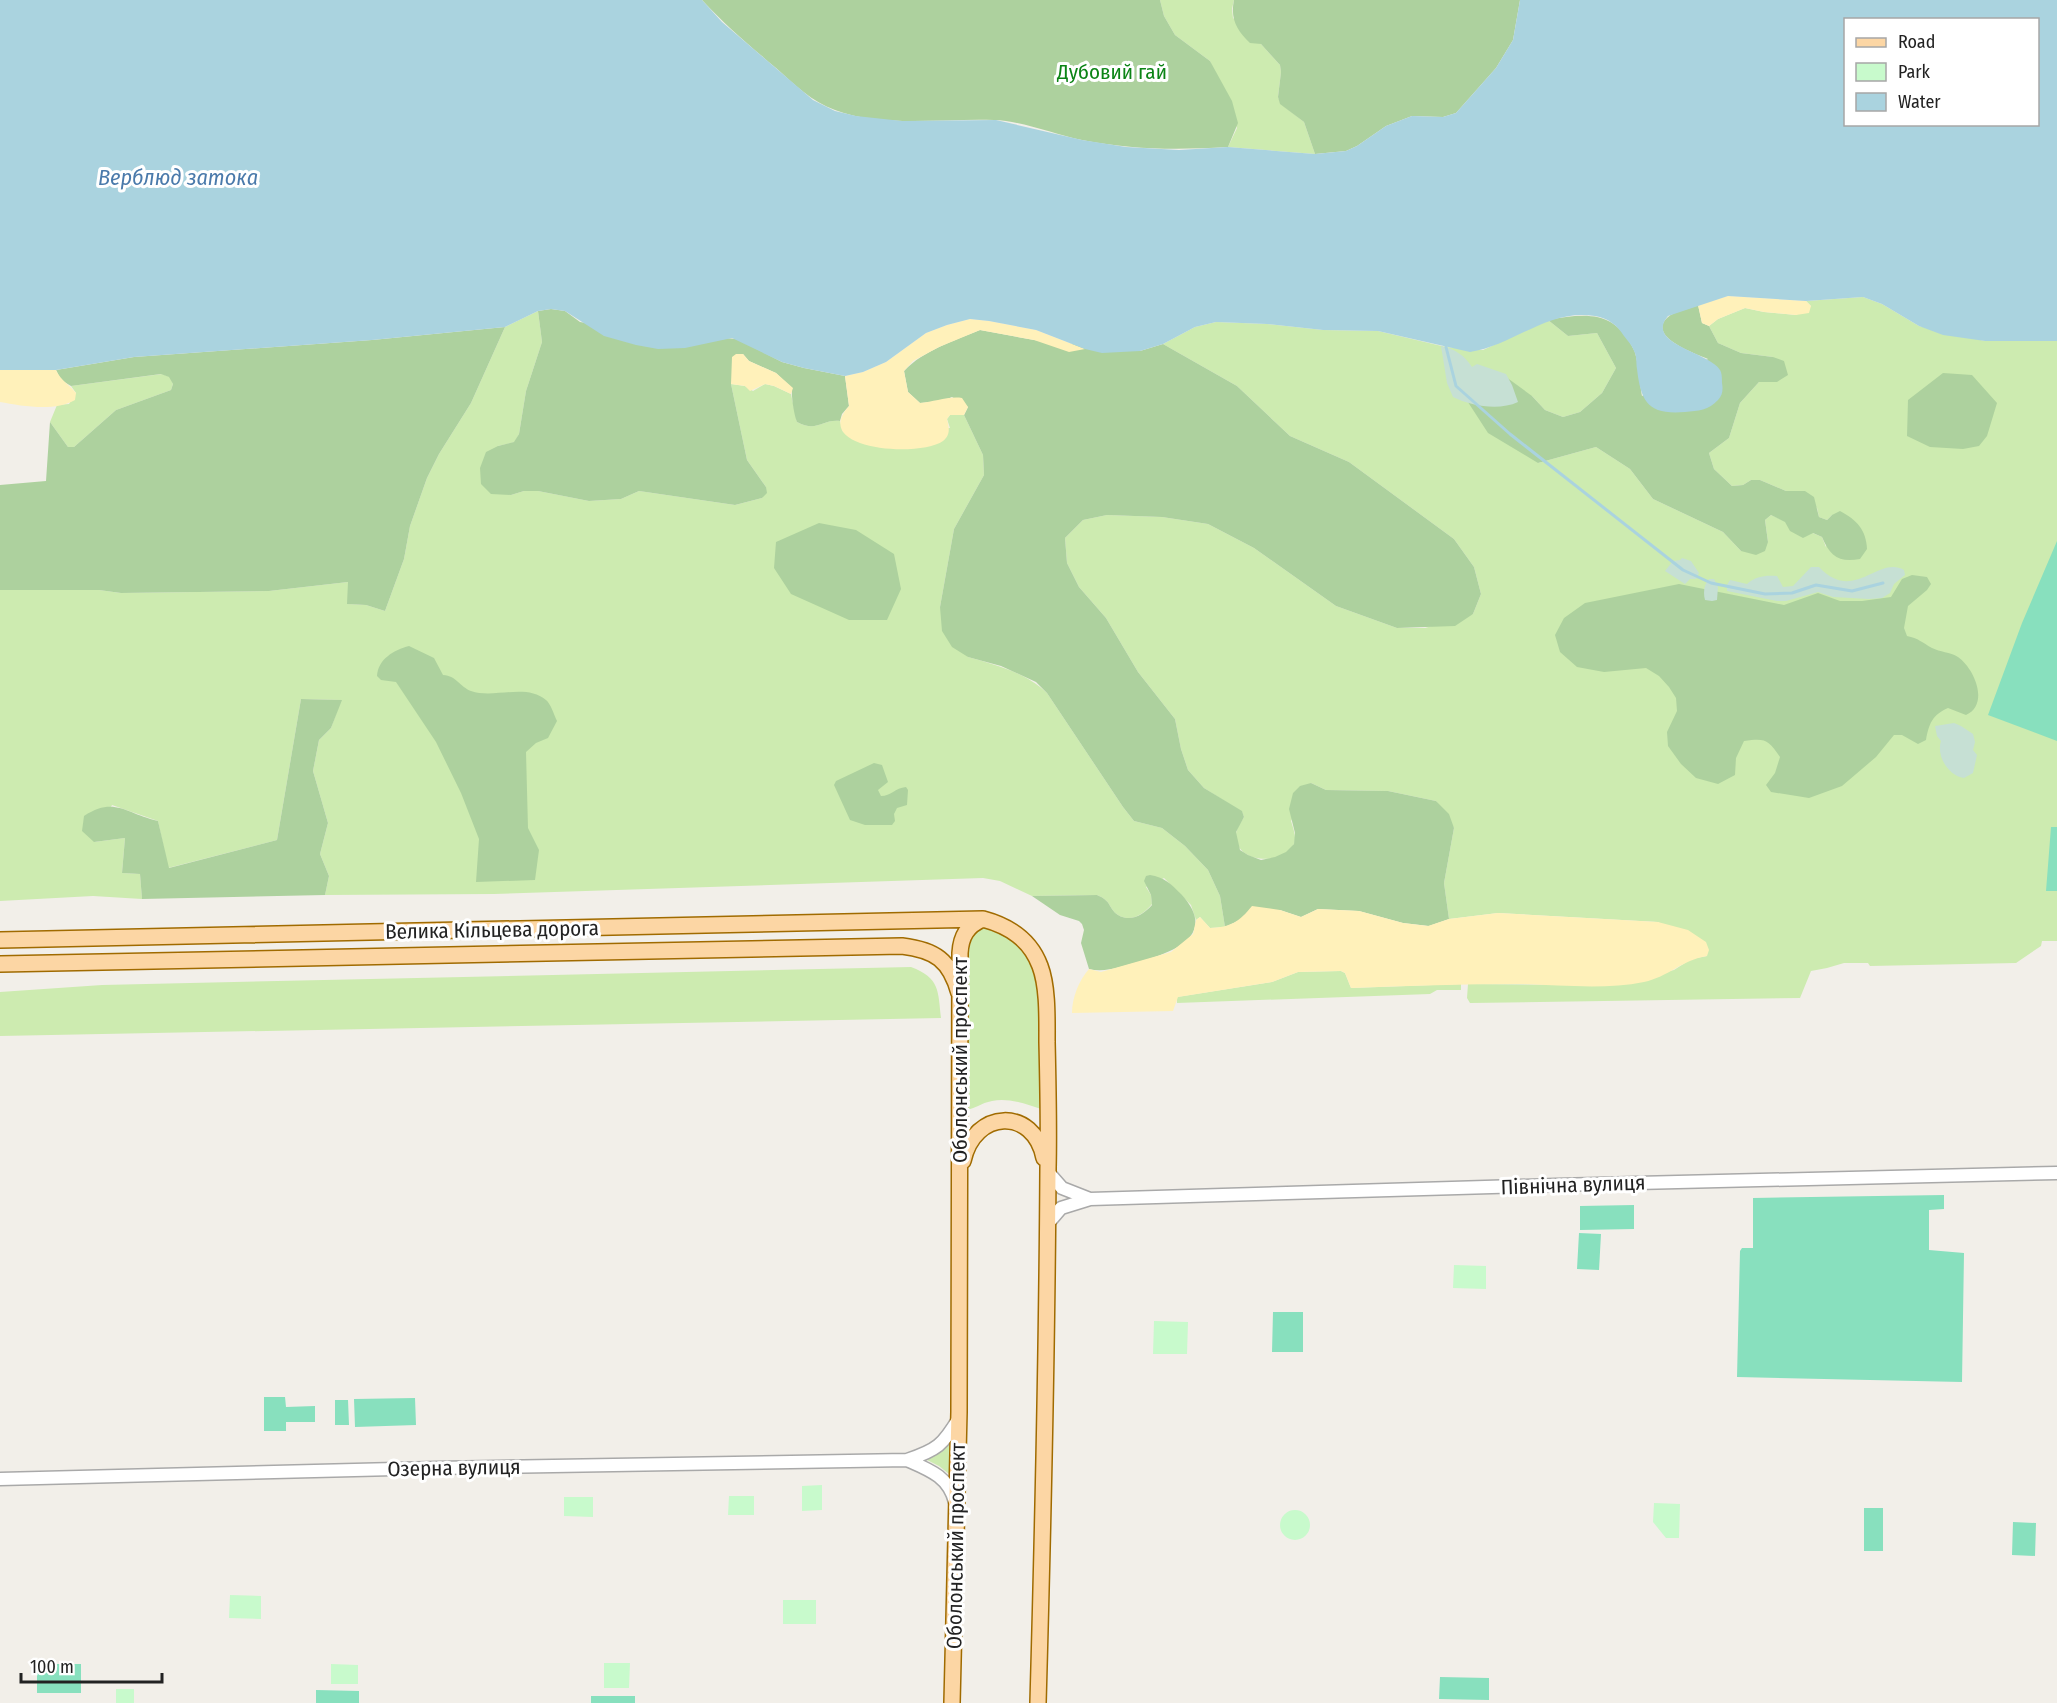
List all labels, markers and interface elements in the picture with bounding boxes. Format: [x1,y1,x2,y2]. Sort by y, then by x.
legend [1844,18,2039,126]
text: Road [1898,31,1935,53]
park label: Дубовий гай [1056,59,1167,85]
text: Park [1898,61,1931,83]
text: Water [1898,91,1941,113]
water label: Верблюд затока [98,164,258,191]
street label: Велика Кільцева дорога [385,915,599,945]
street label: Оболонський проспект [947,956,973,1163]
street label: Північна вулиця [1500,1169,1646,1201]
street label: Оболонський проспект [941,1442,971,1649]
street label: Озерна вулиця [387,1454,521,1482]
scale bar [21,1646,162,1684]
text: 100 m [30,1656,74,1678]

